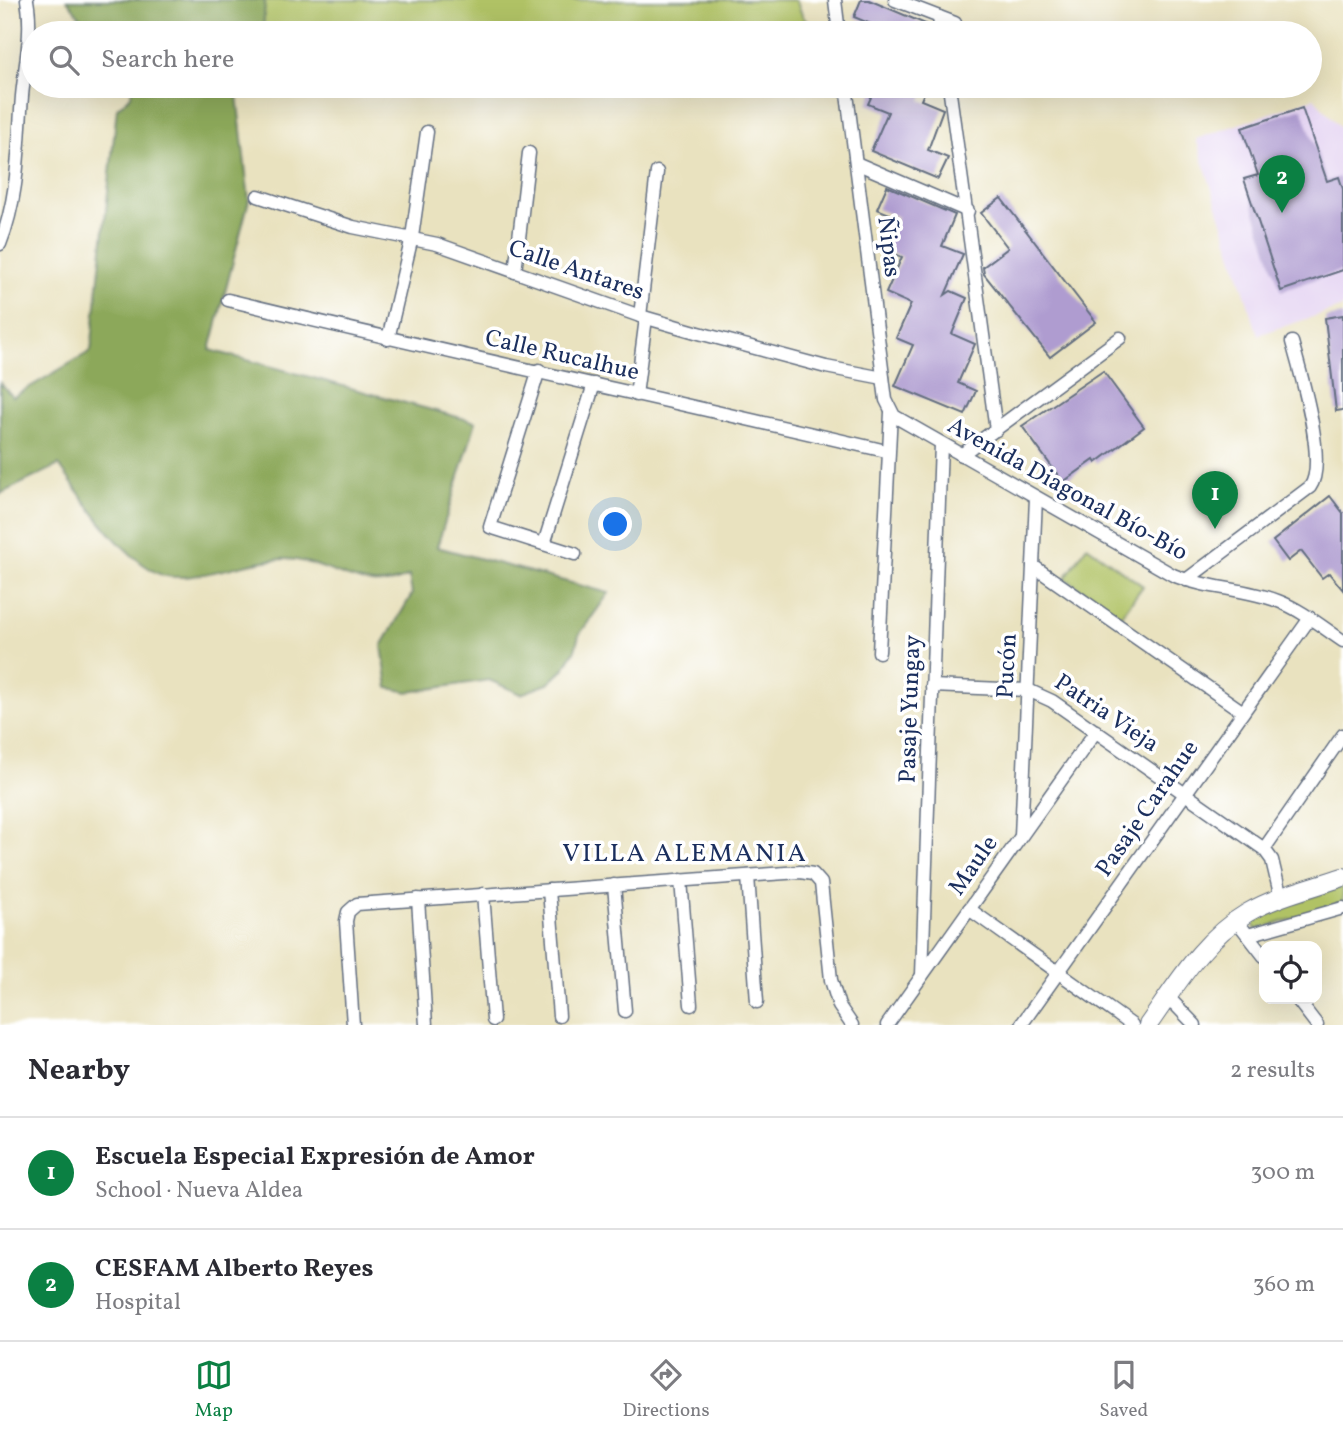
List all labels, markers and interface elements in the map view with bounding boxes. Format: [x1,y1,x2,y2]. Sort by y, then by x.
search box [21,21,1322,98]
icon: search [45,41,83,79]
text: Search here [101,42,234,78]
pin: 2 [1259,155,1305,213]
street label: Ñipas [867,215,909,279]
street label: Calle Antares [504,232,648,310]
street label: Calle Rucalhue [482,322,642,390]
street label: Avenida Diagonal Bío-Bío [941,410,1193,570]
pin: 1 [1192,471,1238,529]
your location [598,507,632,541]
street label: Pucón [989,632,1027,700]
street label: Pasaje Yungay [891,634,931,784]
street label: Patria Vieja [1047,666,1165,762]
street label: Pasaje Carahue [1088,734,1208,884]
street label: Maule [941,829,1007,903]
district label: VILLA ALEMANIA [562,836,808,872]
map controls [1259,941,1322,1004]
button: locate [1259,941,1322,1004]
text: Nearby [28,1050,130,1092]
text: 2 results [1230,1055,1315,1087]
text: Escuela Especial Expresión de Amor [95,1139,535,1175]
text: 1 [46,1157,56,1189]
text: 300 m [1251,1157,1315,1189]
text: School · Nueva Aldea [95,1175,303,1207]
text: CESFAM Alberto Reyes [95,1251,374,1287]
text: 2 [45,1269,57,1301]
text: 360 m [1253,1269,1315,1301]
text: Hospital [95,1287,181,1319]
tab: Map [195,1356,233,1424]
tab: Directions [623,1356,710,1424]
tab: Saved [1099,1356,1148,1424]

